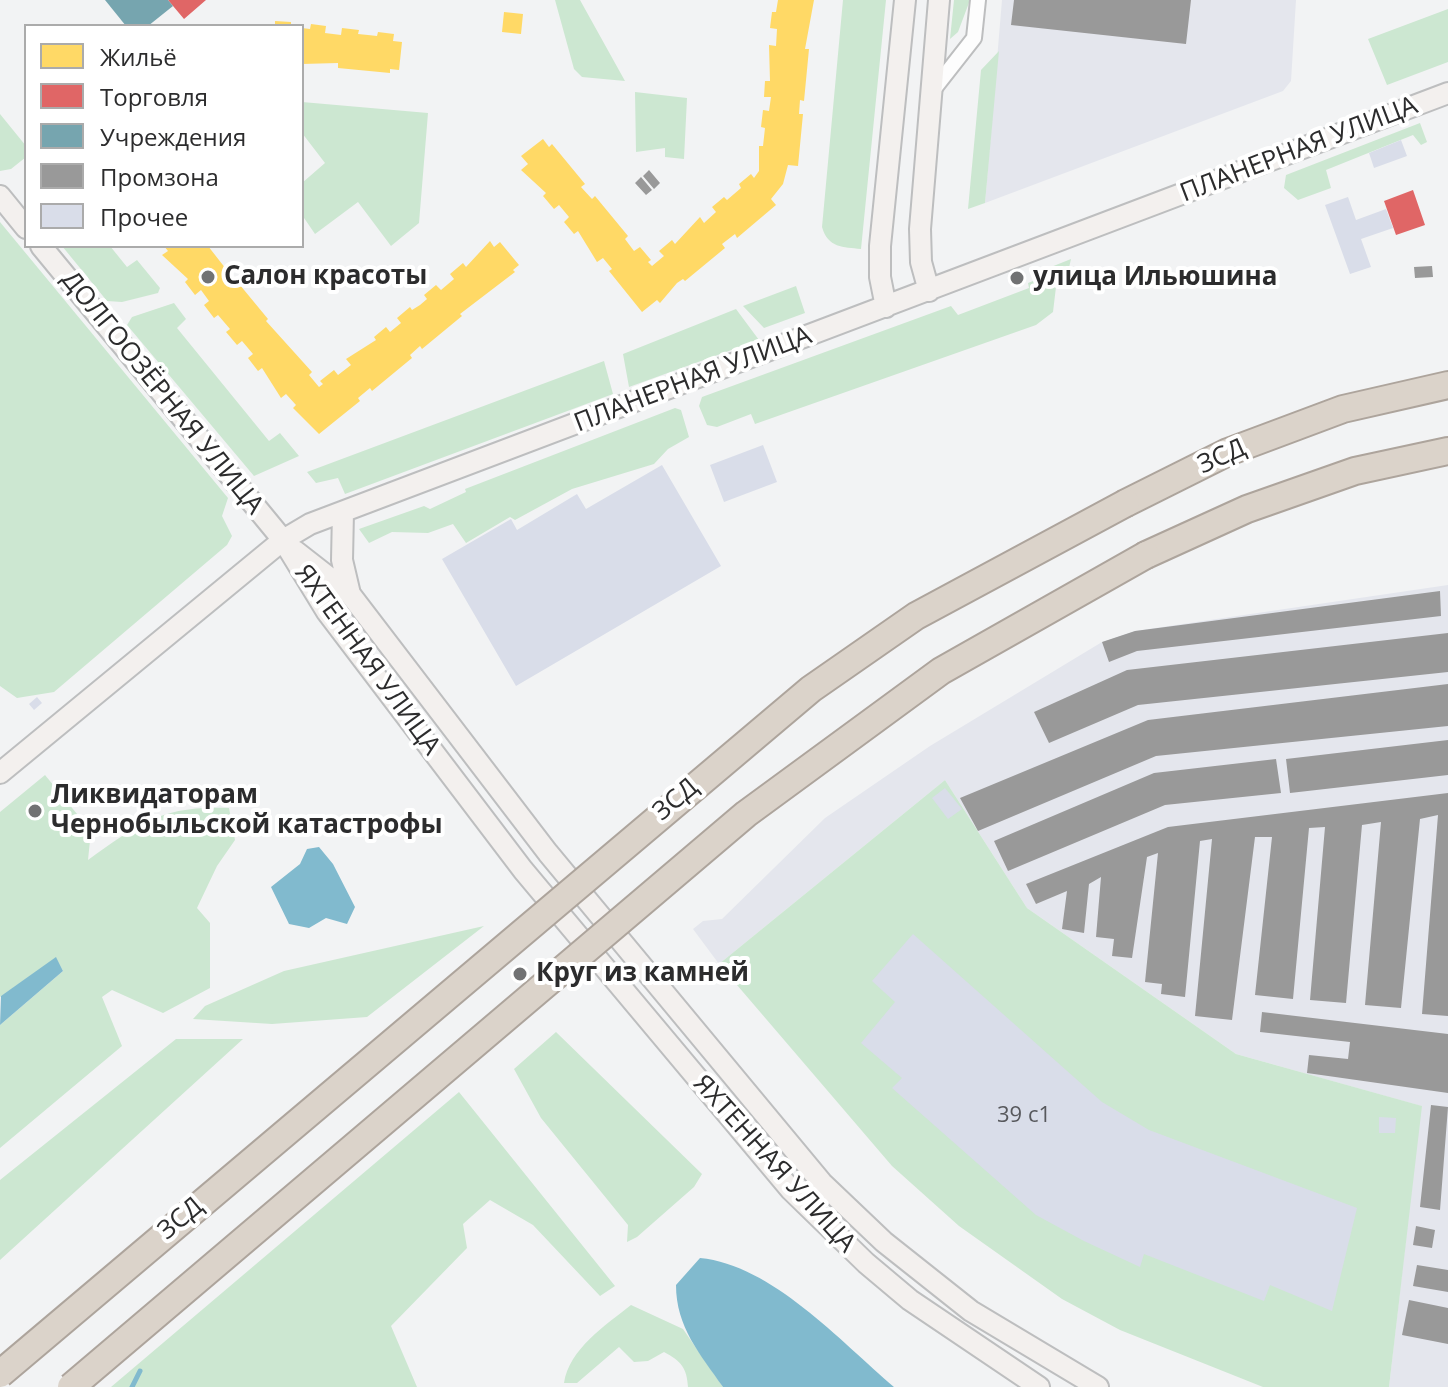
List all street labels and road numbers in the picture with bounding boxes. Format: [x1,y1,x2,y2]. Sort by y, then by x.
street label: ПЛАНЕРНАЯ УЛИЦА [1176,90,1422,210]
street label: ДОЛГООЗЁРНАЯ УЛИЦА [54,265,270,521]
street label: ПЛАНЕРНАЯ УЛИЦА [570,320,816,440]
street label: ЗСД [1193,433,1251,481]
street label: ЯХТЕННАЯ УЛИЦА [287,559,447,761]
street label: ЗСД [647,772,705,828]
street label: ЯХТЕННАЯ УЛИЦА [686,1069,862,1259]
street label: ЗСД [152,1191,210,1247]

